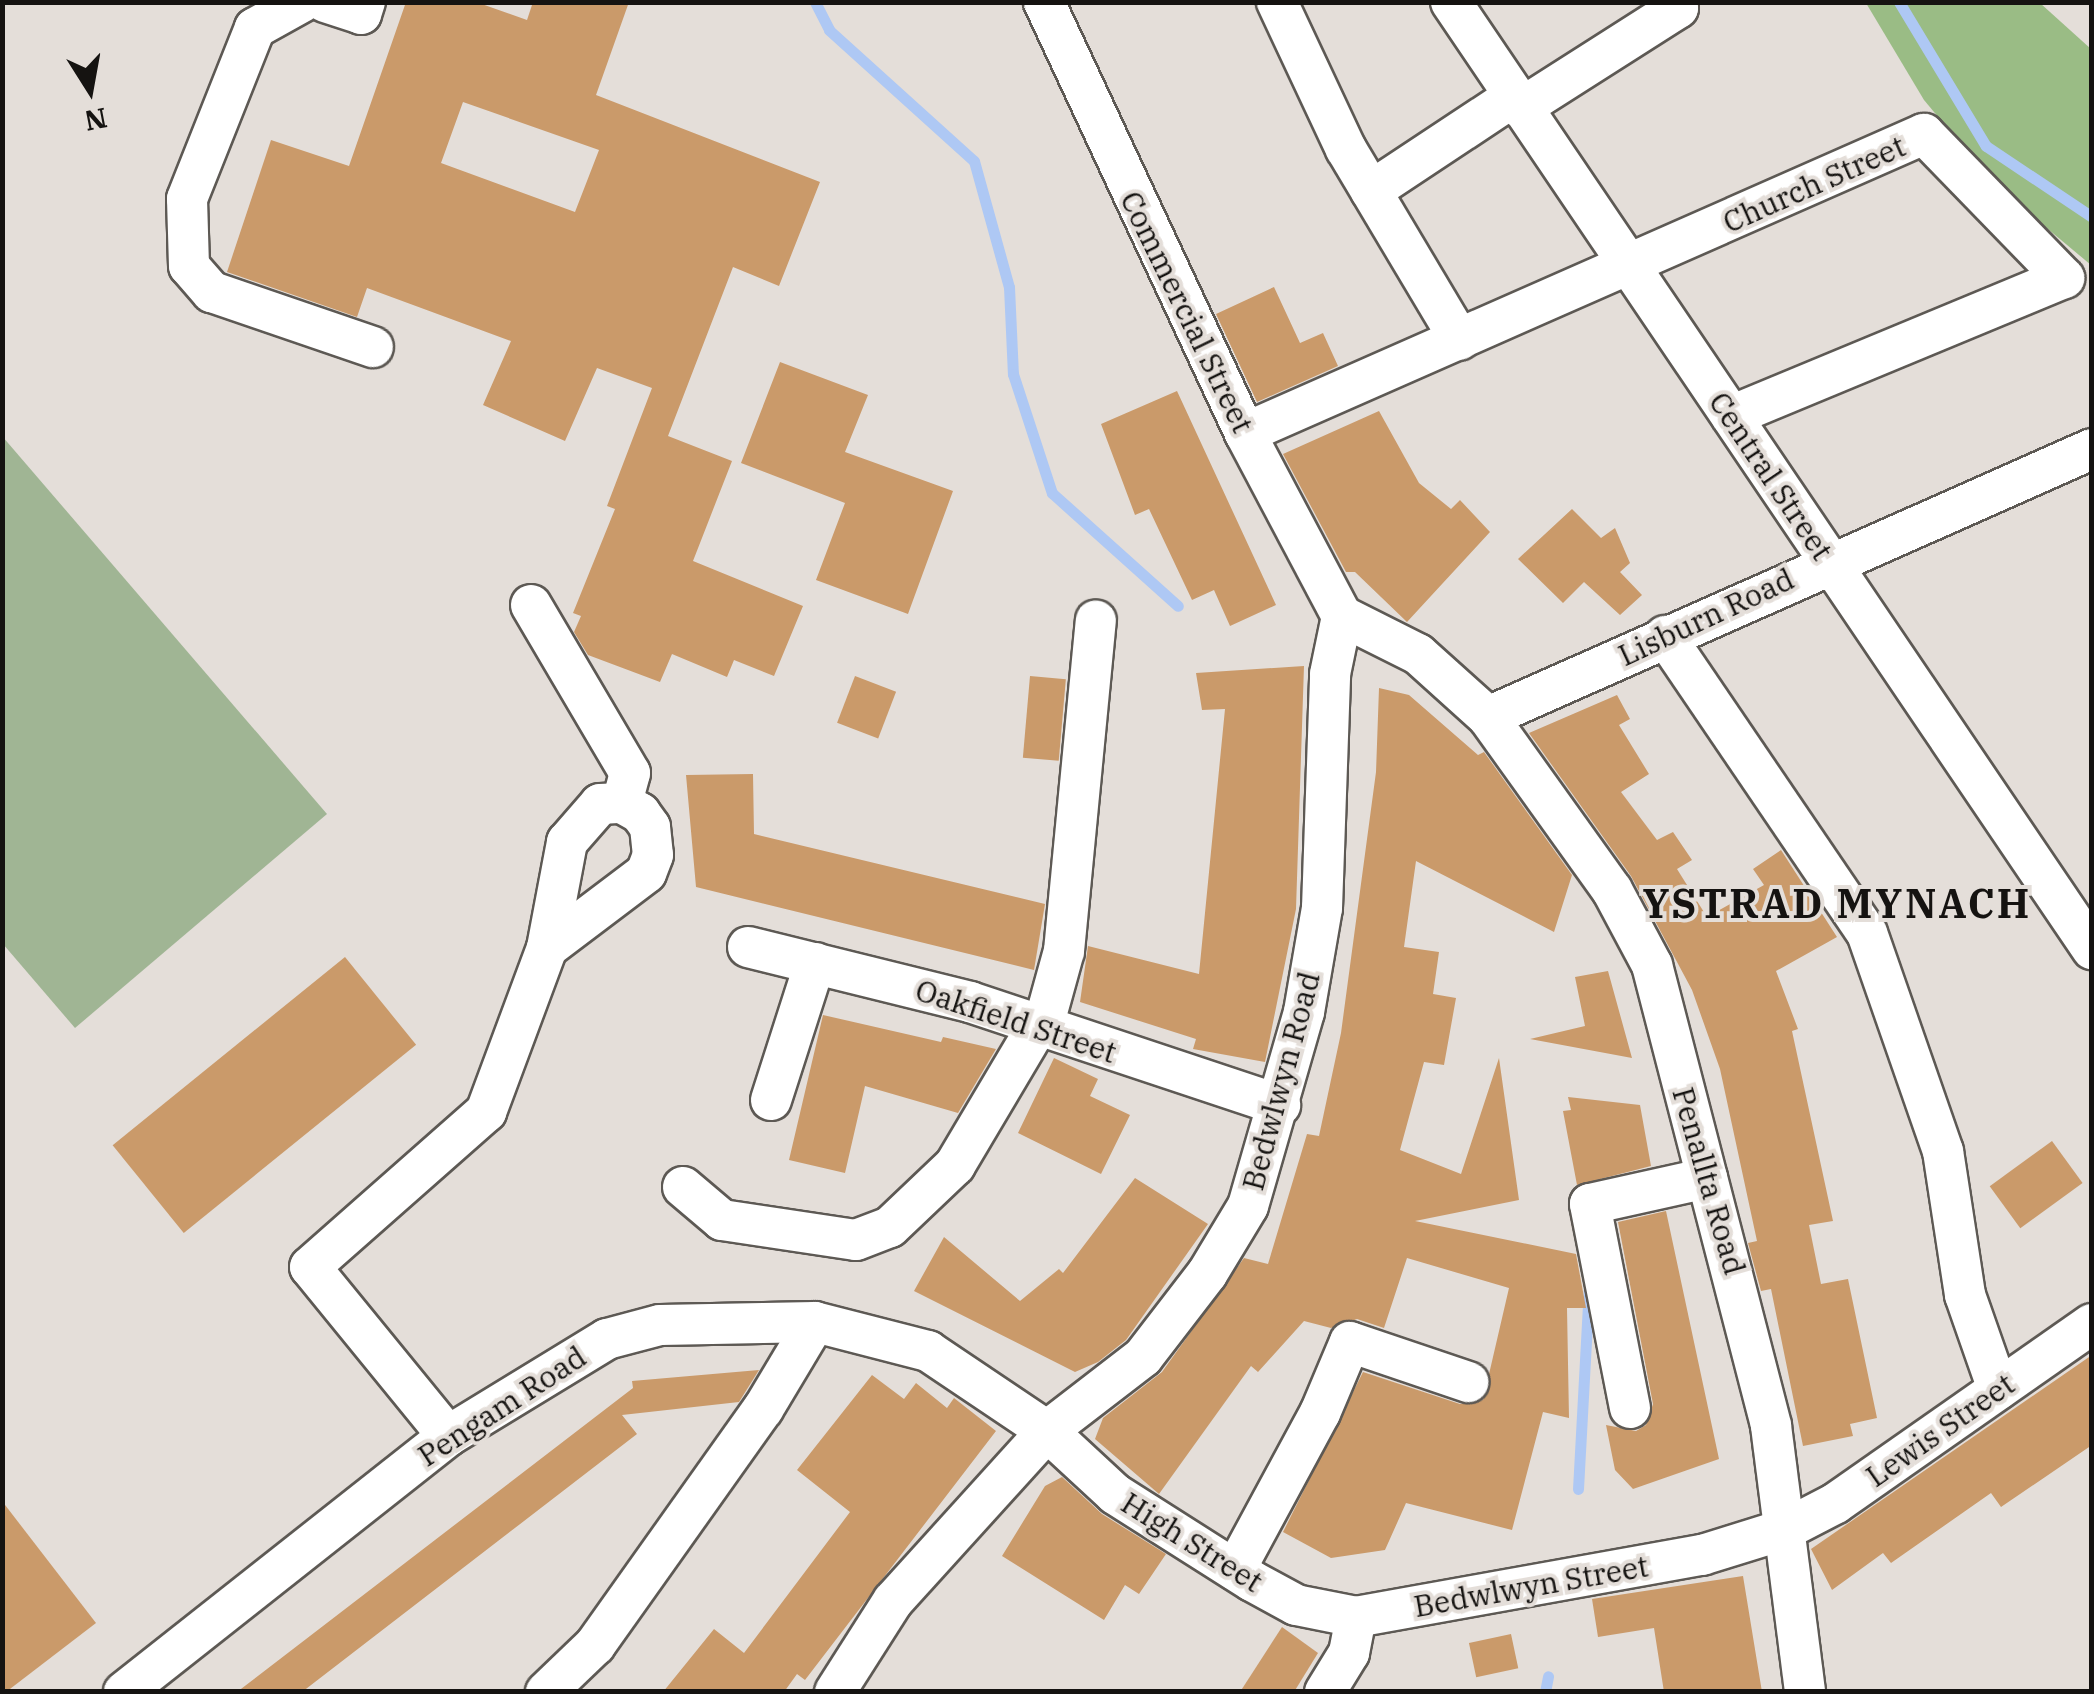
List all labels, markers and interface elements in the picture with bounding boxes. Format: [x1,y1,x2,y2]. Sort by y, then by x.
north arrow [40,40,140,140]
text: N [81,100,110,140]
street label: Church Street [1717,128,1911,240]
street label: Commercial Street [1113,185,1261,439]
street label: Central Street [1702,385,1840,567]
street label: Lisburn Road [1613,561,1799,673]
district label: YSTRAD MYNACH [1642,879,2032,927]
street label: Bedwlwyn Road [1235,968,1327,1194]
street label: Oakfield Street [911,972,1121,1070]
street label: Penallta Road [1665,1083,1753,1279]
street label: Pengam Road [411,1338,593,1474]
street label: Lewis Street [1859,1366,2021,1494]
street label: High Street [1115,1485,1269,1599]
street label: Bedwlwyn Street [1411,1548,1651,1624]

